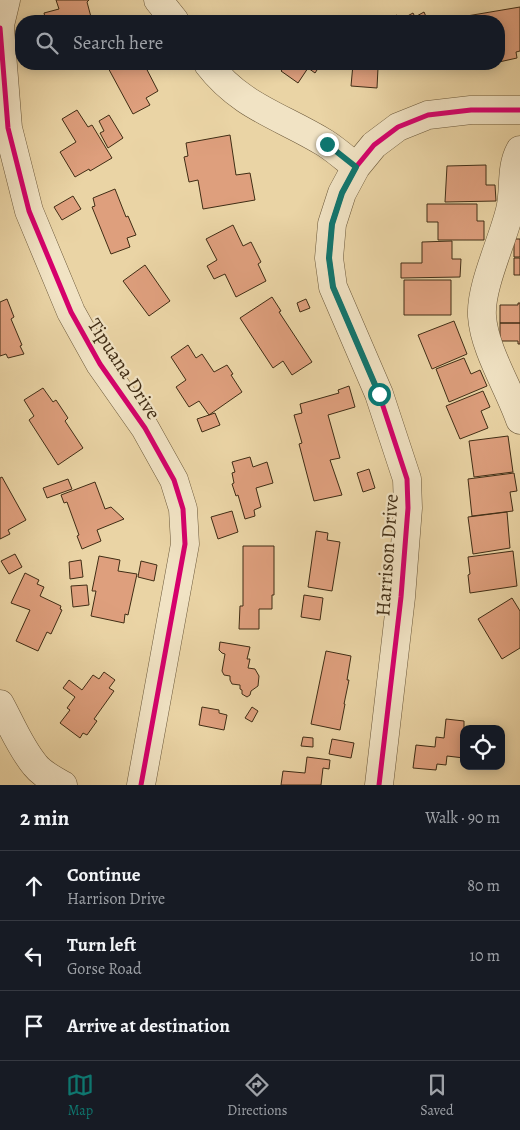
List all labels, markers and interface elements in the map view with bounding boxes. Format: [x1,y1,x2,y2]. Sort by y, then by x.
search box [15,15,505,70]
icon: search [33,29,61,57]
text: Search here [73,30,163,56]
route end [316,133,339,156]
street label: Tipuana Drive [81,313,167,425]
route start [368,383,391,406]
street label: Harrison Drive [369,493,405,617]
map controls [460,725,505,770]
button: locate [460,725,505,770]
text: 2 min [20,804,69,832]
text: Walk · 90 m [425,807,500,829]
text: Continue [67,862,141,888]
icon: ahead [20,872,48,900]
text: 80 m [467,875,500,897]
text: Harrison Drive [67,888,165,910]
text: Turn left [67,932,136,958]
icon: left [20,942,48,970]
text: 10 m [470,945,500,967]
text: Gorse Road [67,958,142,980]
icon: arrive [20,1012,48,1040]
text: Arrive at destination [67,1013,230,1039]
tab: Map [66,1071,94,1120]
tab: Directions [227,1071,287,1120]
tab: Saved [420,1071,454,1120]

